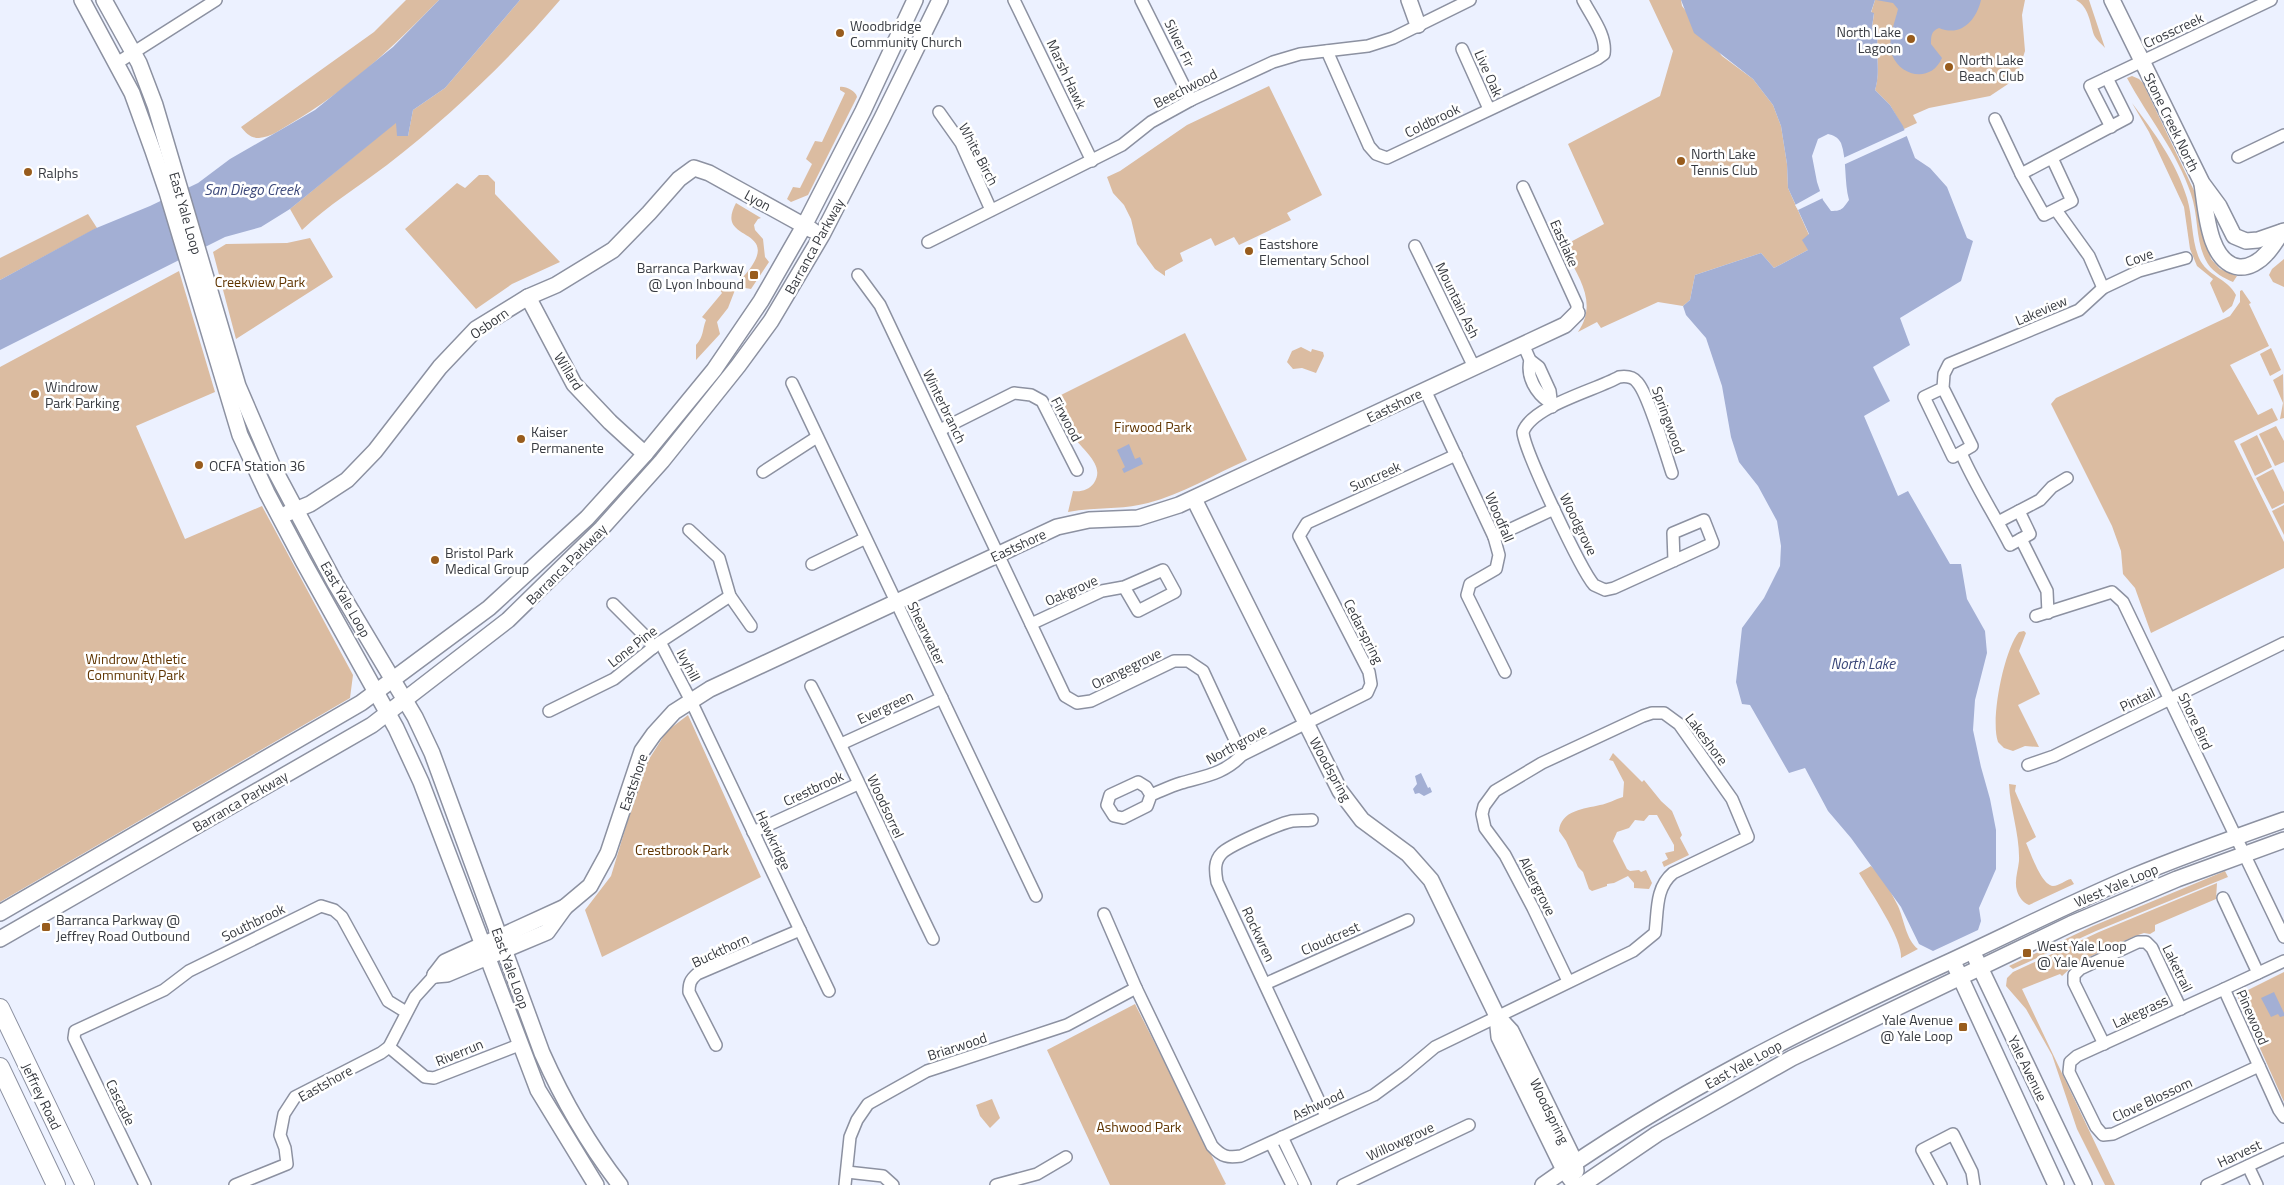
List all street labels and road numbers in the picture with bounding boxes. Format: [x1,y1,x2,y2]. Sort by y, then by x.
street label: Crosscreek [2139,7,2207,53]
street label: Silver Fir [1159,16,1201,71]
street label: Marsh Hawk [1042,36,1092,112]
street label: Live Oak [1469,46,1509,100]
street label: Beechwood [1149,63,1221,113]
street label: Stone Creek North [2139,69,2205,175]
street label: Coldbrook [1401,97,1463,142]
street label: White Birch [954,119,1004,189]
street label: East Yale Loop [164,169,208,257]
street label: Lyon [741,184,775,216]
street label: Barranca Parkway [779,194,849,298]
street label: Eastlake [1545,216,1585,270]
street label: Cove [2122,242,2156,272]
street label: Mountain Ash [1431,259,1485,341]
street label: Lakeview [2012,290,2071,330]
street label: Osborn [465,302,513,344]
street label: Willard [549,348,589,394]
street label: Winterbranch [918,365,972,447]
street label: Eastshore [1363,383,1425,427]
street label: Springwood [1647,383,1691,457]
street label: Firwood [1046,393,1088,445]
street label: Suncreek [1346,455,1404,497]
street label: Woodfall [1480,489,1520,545]
street label: Woodgrove [1555,489,1603,559]
street label: Barranca Parkway [521,519,611,609]
street label: Eastshore [987,523,1049,567]
street label: East Yale Loop [316,557,376,641]
street label: Oakgrove [1041,569,1101,611]
street label: Cedarspring [1339,595,1389,667]
street label: Shearwater [903,598,952,669]
street label: Lone Pine [603,620,661,672]
street label: Orangegrove [1087,642,1165,694]
street label: Ivyhill [672,645,706,685]
street label: Pintail [2116,681,2158,717]
street label: Evergreen [854,685,916,729]
street label: Shore Bird [2174,689,2218,753]
street label: Lakeshore [1680,709,1734,769]
street label: Northgrove [1202,719,1270,769]
street label: Woodspring [1305,733,1357,805]
street label: Eastshore [613,751,653,813]
street label: Barranca Parkway [188,765,292,837]
street label: Crestbrook [779,765,847,811]
street label: Woodsorrel [862,771,910,841]
street label: Hawkridge [751,807,797,873]
street label: Aldergrove [1514,853,1562,919]
street label: West Yale Loop [2071,858,2161,912]
street label: Southbrook [218,897,289,946]
street label: Rockwren [1237,903,1281,965]
street label: Cloudcrest [1297,916,1363,960]
street label: East Yale Loop [487,924,535,1012]
street label: Buckthorn [688,928,752,972]
street label: Laketrail [2158,941,2198,995]
street label: Pinewood [2231,986,2275,1048]
street label: Lakegrass [2109,989,2171,1033]
street label: Briarwood [925,1027,989,1065]
street label: Yale Avenue [2003,1032,2053,1104]
street label: Riverrun [432,1033,486,1071]
street label: East Yale Loop [1701,1034,1785,1094]
street label: Jeffrey Road [17,1059,67,1133]
street label: Eastshore [294,1059,356,1107]
street label: Clove Blossom [2108,1071,2196,1127]
street label: Cascade [101,1075,141,1129]
street label: Woodspring [1525,1075,1575,1147]
street label: Ashwood [1289,1083,1347,1125]
street label: Willowgrove [1363,1116,1437,1166]
street label: Harvest [2214,1134,2265,1172]

